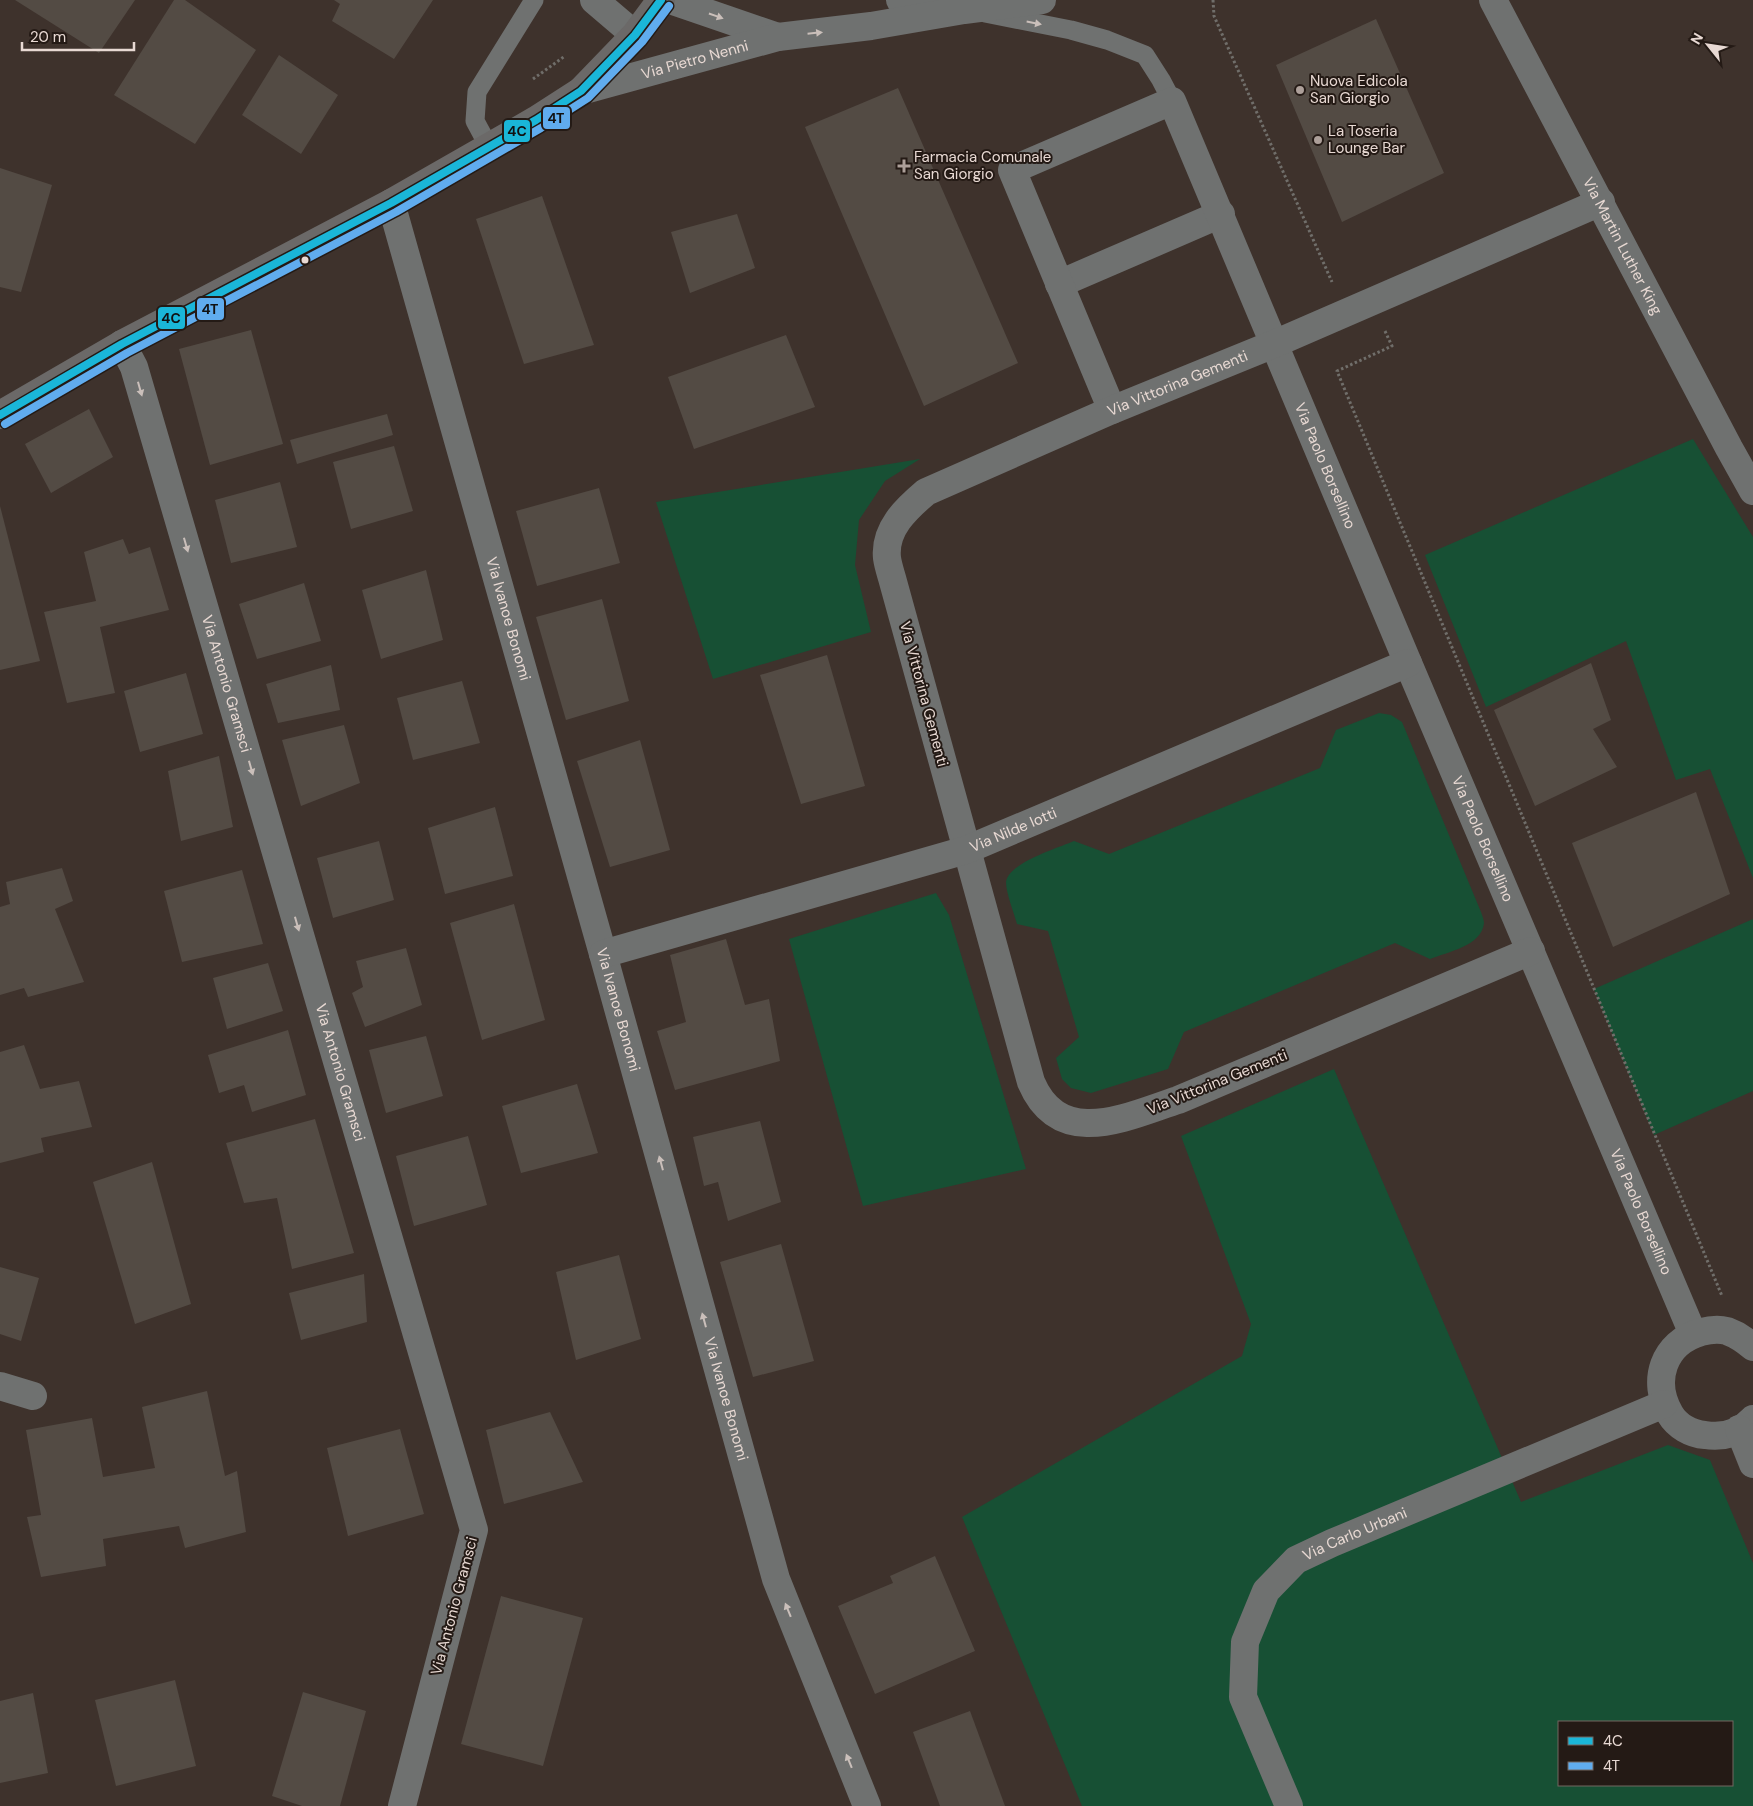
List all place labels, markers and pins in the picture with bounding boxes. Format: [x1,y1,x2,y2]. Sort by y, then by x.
place label: Nuova Edicola San Giorgio [1310,71,1408,108]
marker: Nuova Edicola San Giorgio [1294,84,1306,96]
place label: La Toseria Lounge Bar [1328,121,1405,158]
marker: La Toseria Lounge Bar [1312,134,1324,146]
place label: Farmacia Comunale San Giorgio [914,147,1051,184]
marker: Farmacia Comunale San Giorgio [898,160,910,172]
unlabelled marker [300,255,310,265]

